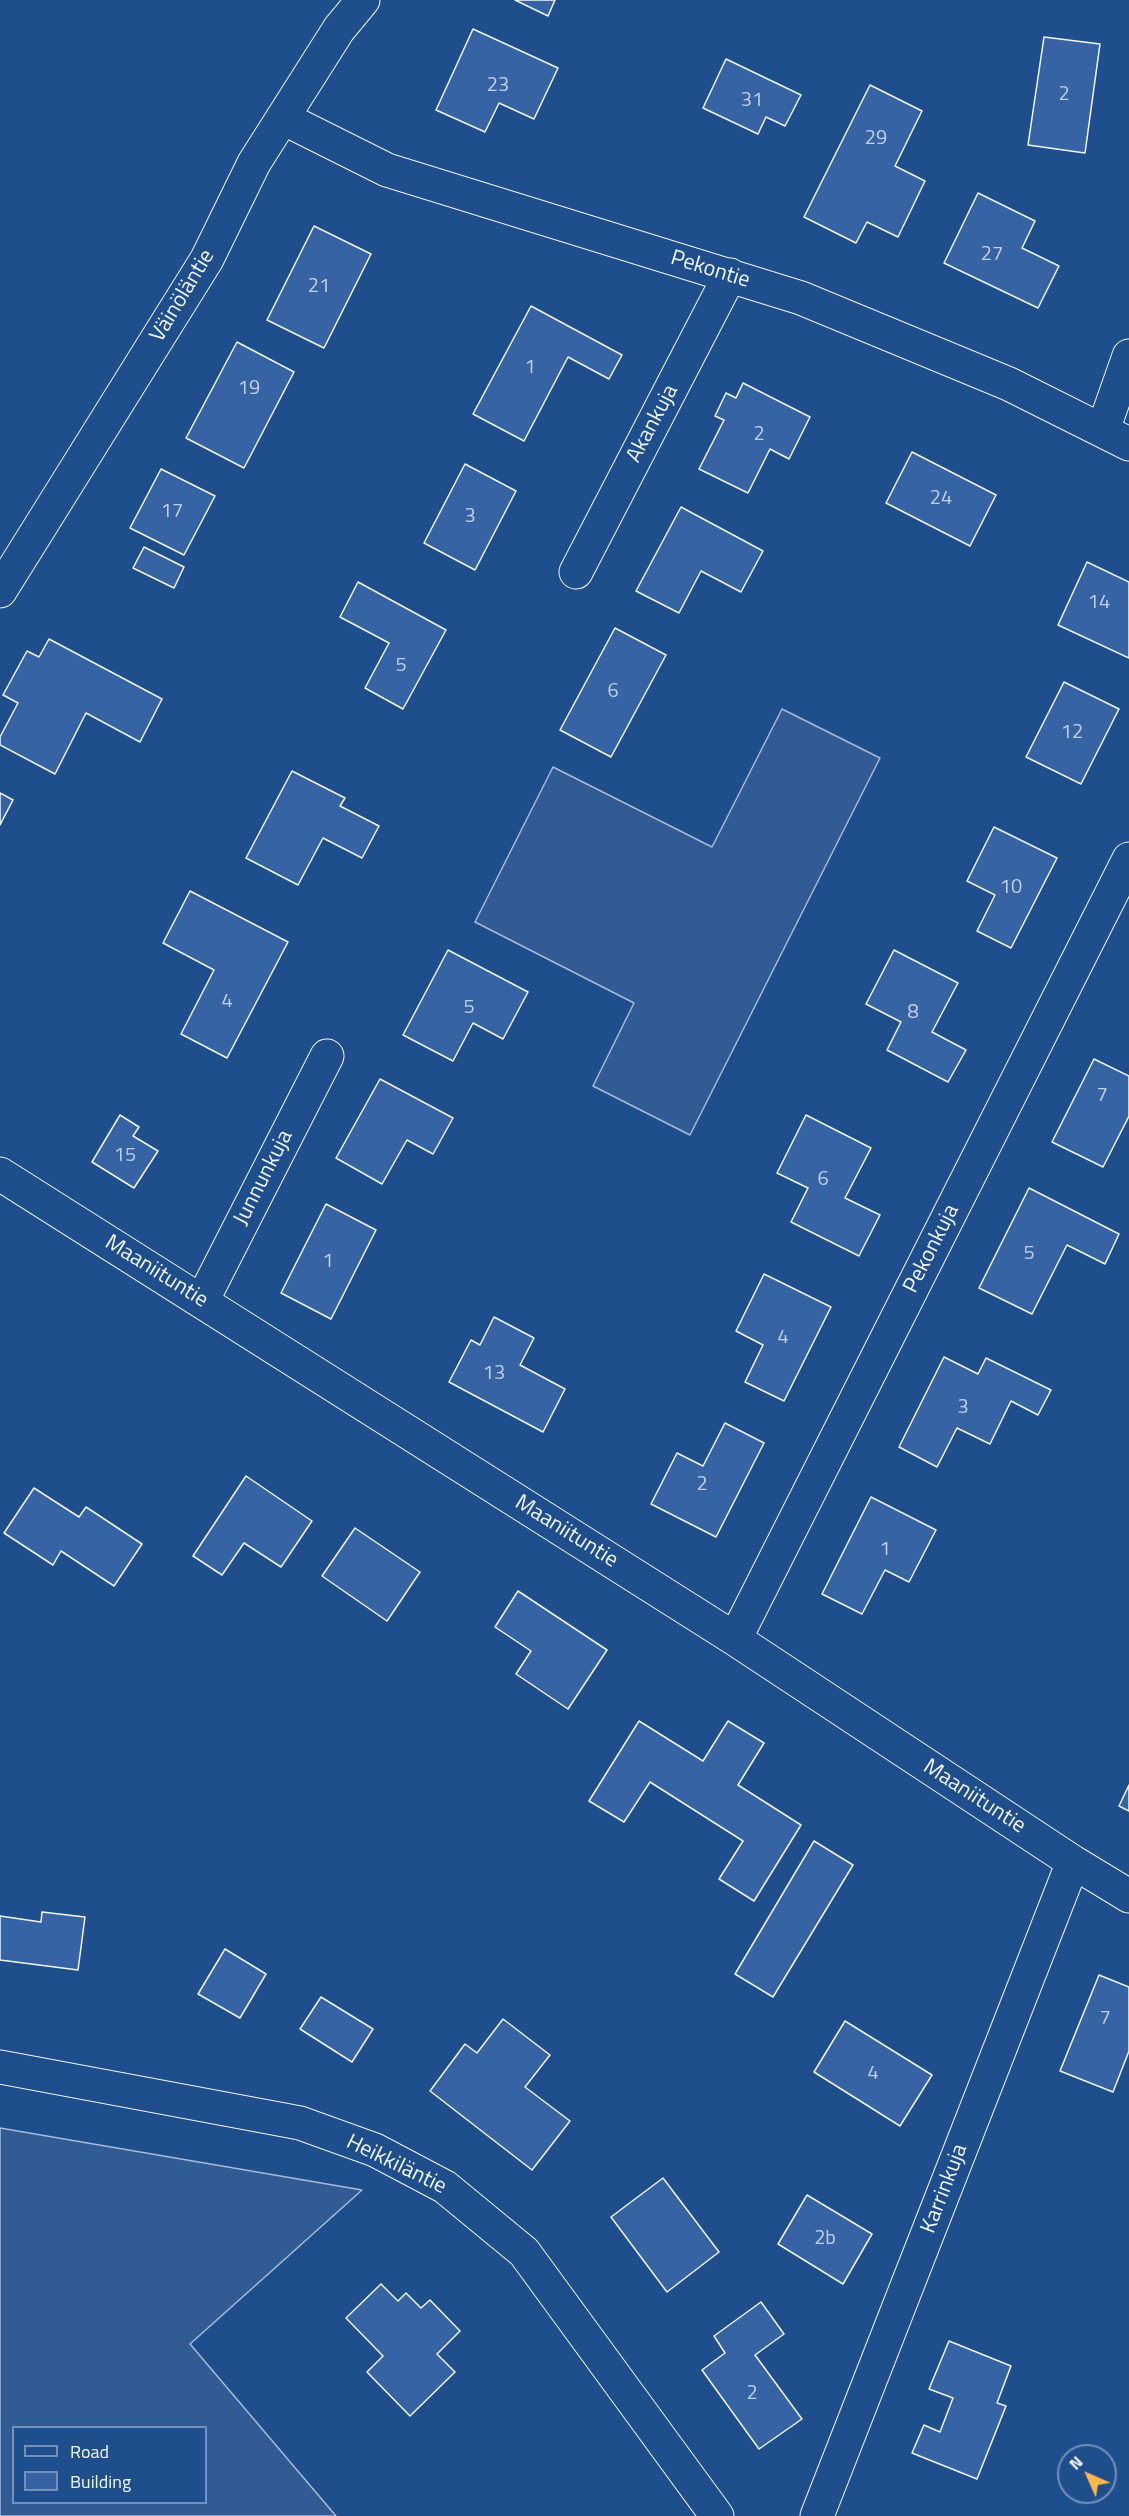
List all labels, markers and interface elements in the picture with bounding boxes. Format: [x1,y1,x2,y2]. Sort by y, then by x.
house number: 23 [487,74,509,98]
house number: 2 [1058,83,1070,107]
house number: 31 [741,89,763,113]
house number: 29 [865,127,887,151]
house number: 27 [981,243,1003,267]
street label: Väinöläntie [145,245,221,347]
street label: Pekontie [667,245,753,295]
house number: 21 [308,275,330,299]
house number: 1 [524,356,536,380]
house number: 19 [238,377,260,401]
street label: Akankuja [622,381,684,467]
house number: 2 [753,423,765,447]
house number: 24 [930,487,952,511]
house number: 17 [161,500,183,524]
house number: 3 [464,505,476,529]
house number: 14 [1088,591,1110,615]
house number: 5 [395,654,407,678]
house number: 6 [607,680,619,704]
house number: 12 [1061,721,1083,745]
house number: 10 [1000,876,1022,900]
house number: 4 [221,990,233,1014]
house number: 5 [463,996,475,1020]
house number: 8 [907,1001,919,1025]
house number: 7 [1096,1084,1108,1108]
street label: Junnunkuja [229,1126,299,1230]
house number: 15 [114,1144,136,1168]
house number: 6 [817,1168,829,1192]
street label: Pekonkuja [898,1200,966,1298]
street label: Maaniituntie [99,1230,213,1314]
house number: 5 [1023,1242,1035,1266]
house number: 1 [322,1250,334,1274]
house number: 4 [777,1326,789,1350]
house number: 13 [483,1362,505,1386]
house number: 3 [957,1396,969,1420]
house number: 2 [696,1473,708,1497]
street label: Maaniituntie [509,1490,623,1574]
house number: 1 [879,1538,891,1562]
street label: Maaniituntie [918,1754,1030,1840]
house number: 7 [1099,2007,1111,2031]
house number: 4 [867,2062,879,2086]
street label: Heikkiläntie [342,2129,450,2201]
street label: Karrinkuja [916,2141,974,2237]
house number: 2b [814,2227,836,2251]
house number: 2 [746,2382,758,2406]
legend [12,2426,207,2504]
text: Road [70,2438,109,2465]
north arrow [1057,2444,1117,2504]
text: N [1063,2450,1088,2475]
text: Building [70,2468,131,2495]

